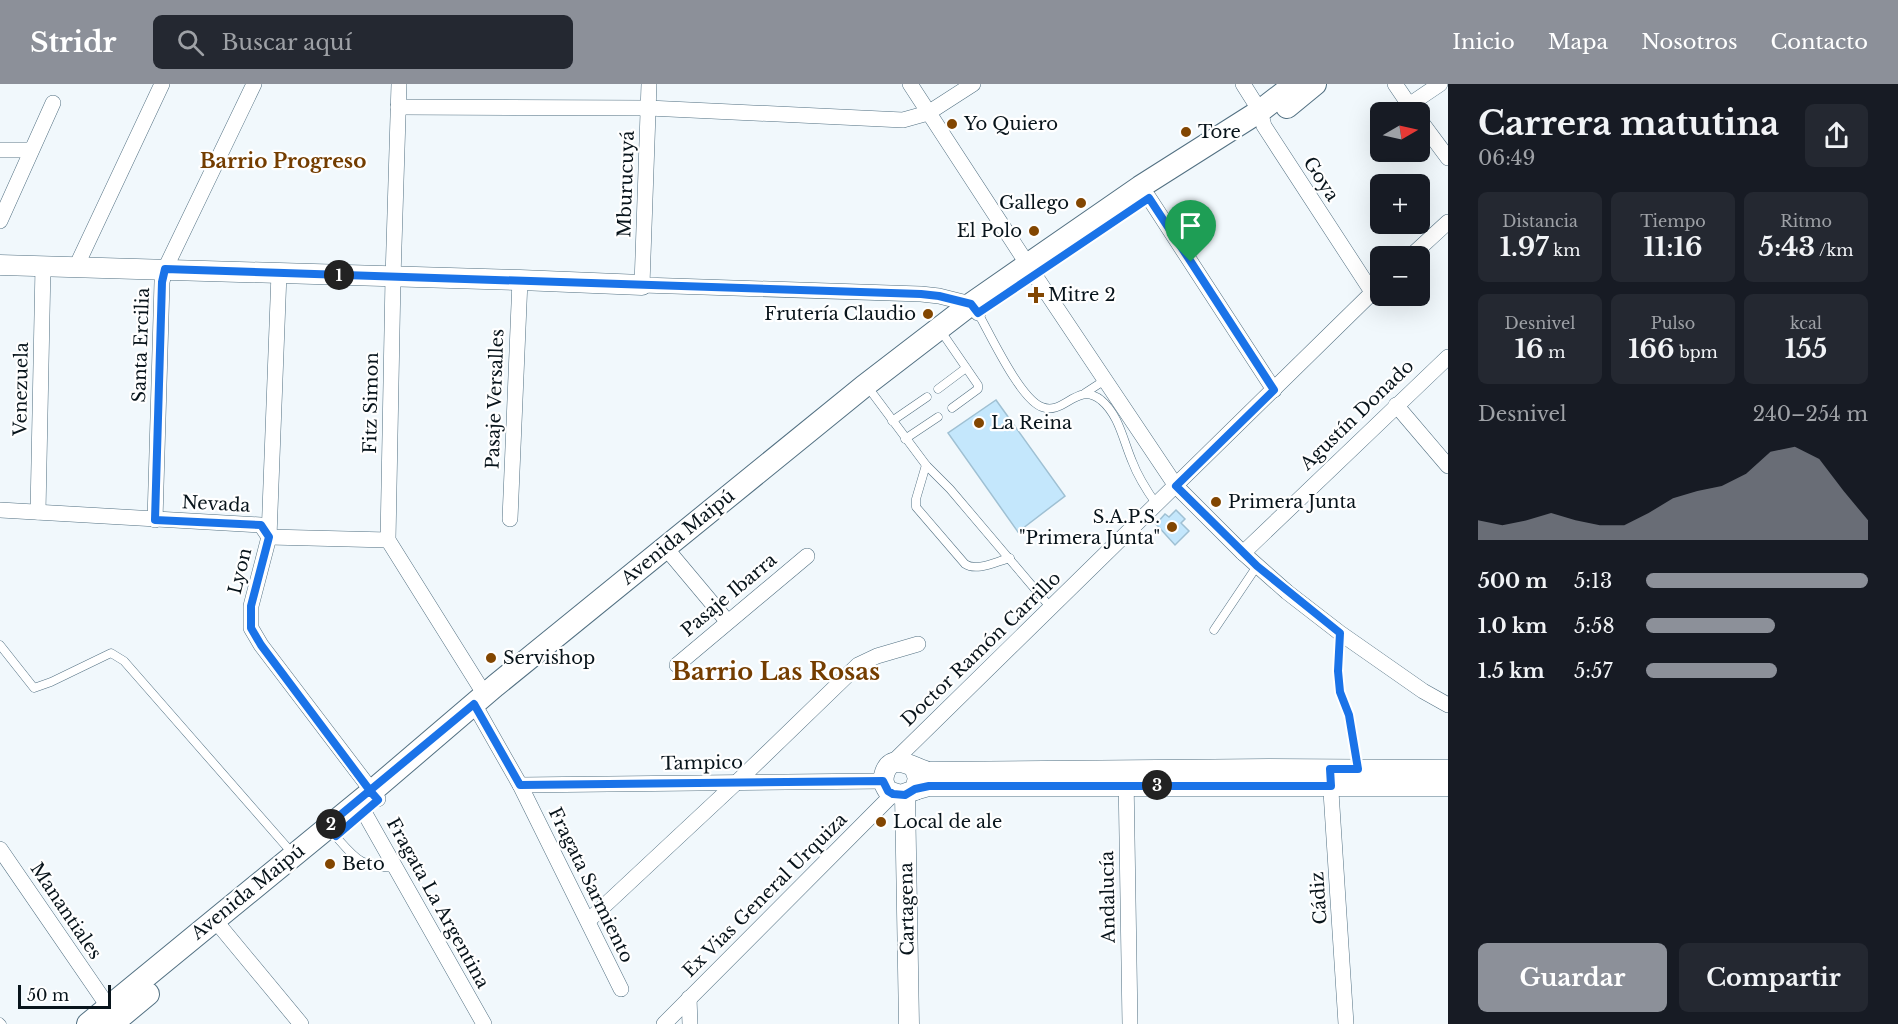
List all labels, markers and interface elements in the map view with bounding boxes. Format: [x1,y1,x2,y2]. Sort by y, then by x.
search box [153,15,573,69]
text: Stridr [30,25,117,60]
icon: search [174,26,207,59]
text: Buscar aquí [222,29,352,56]
text: Inicio [1452,29,1515,55]
text: Mapa [1548,29,1608,55]
text: Nosotros [1641,29,1737,55]
text: Contacto [1770,29,1868,55]
north arrow [1370,102,1430,162]
map controls [1370,102,1430,306]
text: Carrera matutina [1478,103,1779,144]
button: share [1805,104,1868,167]
place label: Yo Quiero [963,113,1058,135]
marker: Yo Quiero [945,117,959,131]
place label: Tore [1198,121,1241,143]
marker: Tore [1179,125,1193,139]
street label: Mburucuyá [613,130,639,238]
text: 06:49 [1478,146,1535,170]
district label: Barrio Progreso [200,149,366,173]
street label: Goya [1299,153,1343,205]
button: + [1370,174,1430,234]
place label: Gallego [999,192,1069,214]
marker: Gallego [1074,196,1088,210]
pin [1165,200,1216,262]
icon: arrive [1174,209,1207,242]
text: Distancia [1502,211,1578,231]
text: Tiempo [1640,211,1706,231]
text: Ritmo [1780,211,1832,231]
place label: El Polo [957,220,1022,242]
marker: El Polo [1027,224,1041,238]
text: 1.97 [1500,231,1549,263]
text: 11:16 [1644,231,1702,263]
text: 5:43 [1758,231,1815,263]
text: km [1549,240,1580,260]
text: /km [1815,240,1854,260]
button: − [1370,246,1430,306]
pin: 1 [324,260,354,290]
text: 1 [336,265,342,285]
place label: Mitre 2 [1048,284,1116,306]
street label: Santa Ercilia [128,287,154,403]
marker: Mitre 2 [1029,288,1043,302]
place label: Frutería Claudio [764,303,916,325]
marker: Frutería Claudio [921,307,935,321]
text: Desnivel [1505,313,1575,333]
text: Pulso [1651,313,1695,333]
text: kcal [1790,313,1822,333]
street label: Pasaje Versalles [482,329,508,469]
text: 16 [1515,333,1544,365]
text: 166 [1628,333,1675,365]
text: 155 [1785,333,1827,365]
street label: Venezuela [9,342,33,437]
text: m [1544,342,1565,362]
text: bpm [1675,342,1718,362]
street label: Fitz Simon [359,352,383,454]
street label: Agustín Donado [1295,355,1418,476]
text: Desnivel [1478,402,1566,426]
text: 240–254 m [1753,402,1868,426]
place label: La Reina [991,412,1072,434]
marker: La Reina [972,416,986,430]
street label: Avenida Maipú [616,485,739,590]
street label: Nevada [181,491,251,517]
place label: Primera Junta [1228,491,1356,513]
marker: Primera Junta [1209,495,1223,509]
place label: S.A.P.S. "Primera Junta" [1019,506,1160,549]
marker: S.A.P.S. "Primera Junta" [1165,520,1179,534]
street label: Lyon [224,546,256,596]
street label: Pasaje Ibarra [677,549,781,641]
street label: Doctor Ramón Carrillo [897,567,1065,731]
text: 500 m [1478,569,1548,593]
text: 5:13 [1574,569,1612,593]
text: 1.0 km [1478,614,1547,638]
text: 5:58 [1574,614,1615,638]
place label: Servishop [503,647,595,669]
marker: Servishop [484,651,498,665]
district label: Barrio Las Rosas [672,657,880,686]
text: 1.5 km [1478,659,1545,683]
text: 5:57 [1574,659,1612,683]
street label: Tampico [661,751,743,775]
pin: 3 [1142,770,1172,800]
text: 3 [1152,775,1162,795]
street label: Fragata Sarmiento [544,804,638,966]
street label: Ex Vias General Urquiza [678,808,852,982]
pin: 2 [316,809,346,839]
place label: Local de ale [893,811,1002,833]
text: 2 [326,814,336,834]
street label: Fragata La Argentina [382,814,494,992]
marker: Local de ale [874,815,888,829]
street label: Avenida Maipú [186,840,309,945]
street label: Andalucía [1096,851,1120,944]
place label: Beto [342,853,385,875]
marker: Beto [323,857,337,871]
street label: Manantiales [26,859,106,963]
street label: Cartagena [895,862,919,956]
street label: Cádiz [1306,871,1332,925]
button: Guardar [1478,943,1667,1012]
button: Compartir [1679,943,1868,1012]
scale bar [18,982,111,1010]
text: 50 m [27,985,69,1005]

